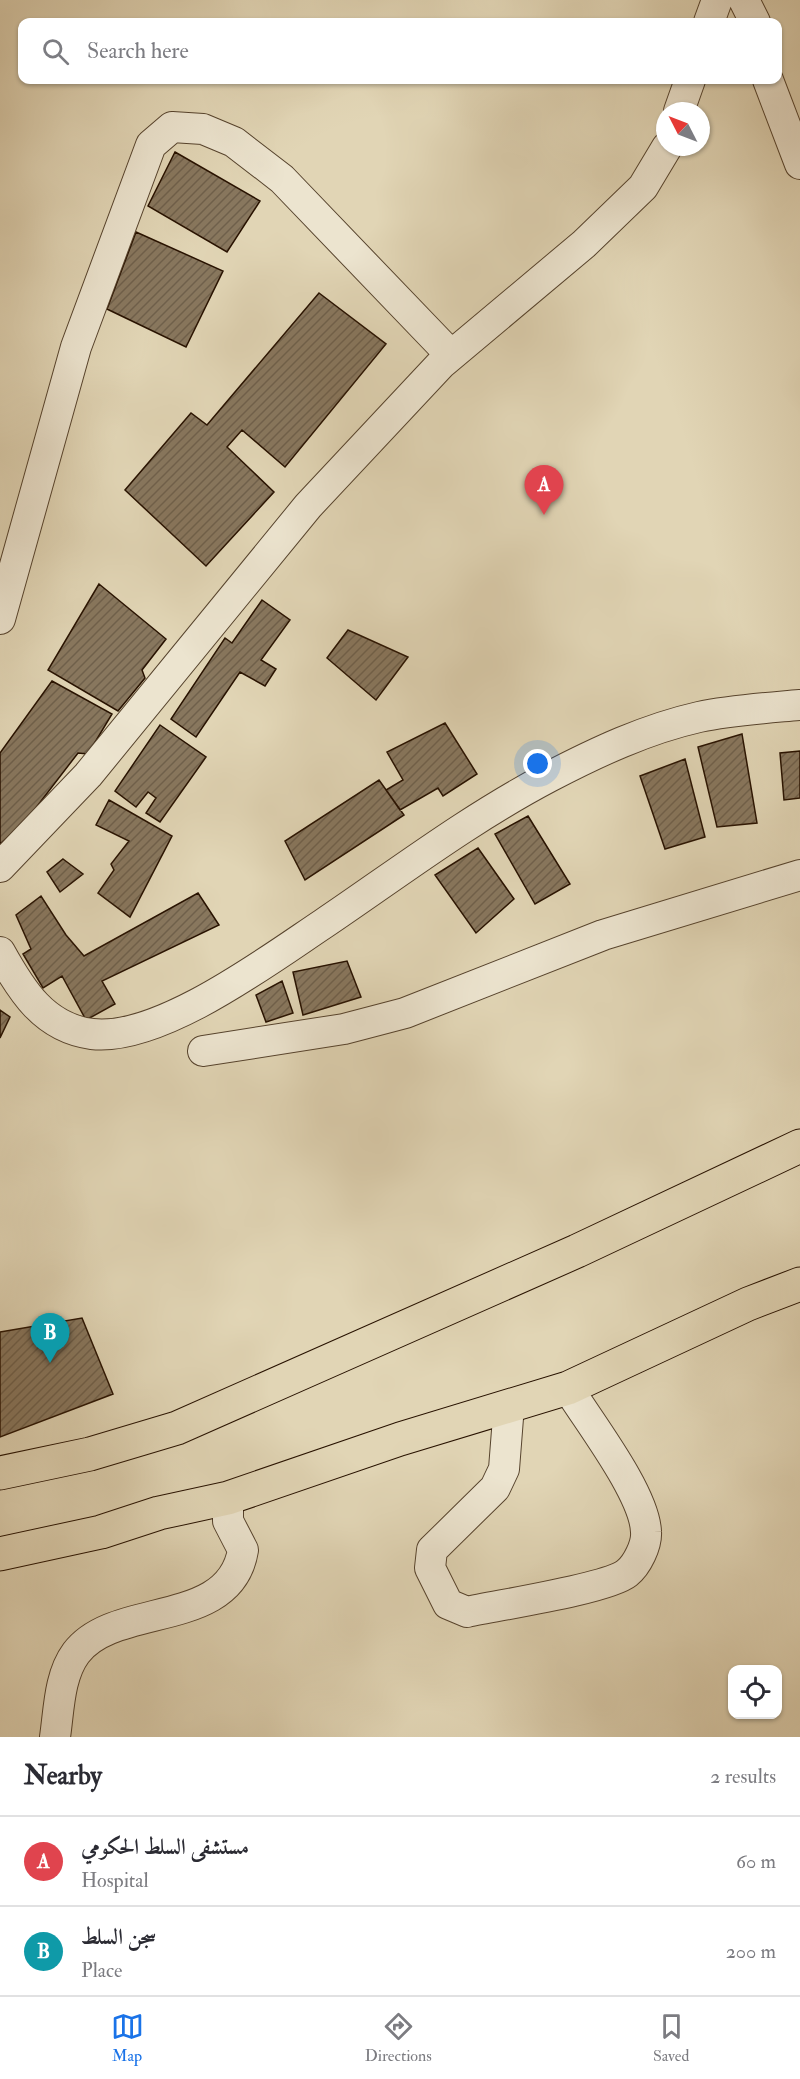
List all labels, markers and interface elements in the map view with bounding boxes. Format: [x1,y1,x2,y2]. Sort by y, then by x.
search box [18,18,782,84]
icon: search [39,35,72,68]
text: Search here [87,37,189,65]
north arrow [656,102,710,156]
pin: A [524,466,564,515]
your location [523,749,552,778]
pin: B [31,1314,70,1363]
map controls [728,1665,782,1719]
button: locate [728,1665,782,1719]
text: Nearby [24,1760,102,1792]
text: 2 results [710,1764,776,1789]
text: مستشفى السلط الحكومي [81,1833,249,1861]
text: A [37,1849,50,1874]
text: 60 m [736,1849,776,1874]
text: Hospital [81,1868,149,1893]
text: سجن السلط [81,1923,157,1951]
text: B [37,1939,50,1964]
text: 200 m [726,1939,776,1964]
text: Place [81,1958,122,1983]
tab: Map [111,2010,144,2066]
tab: Directions [365,2010,432,2066]
tab: Saved [653,2010,689,2066]

